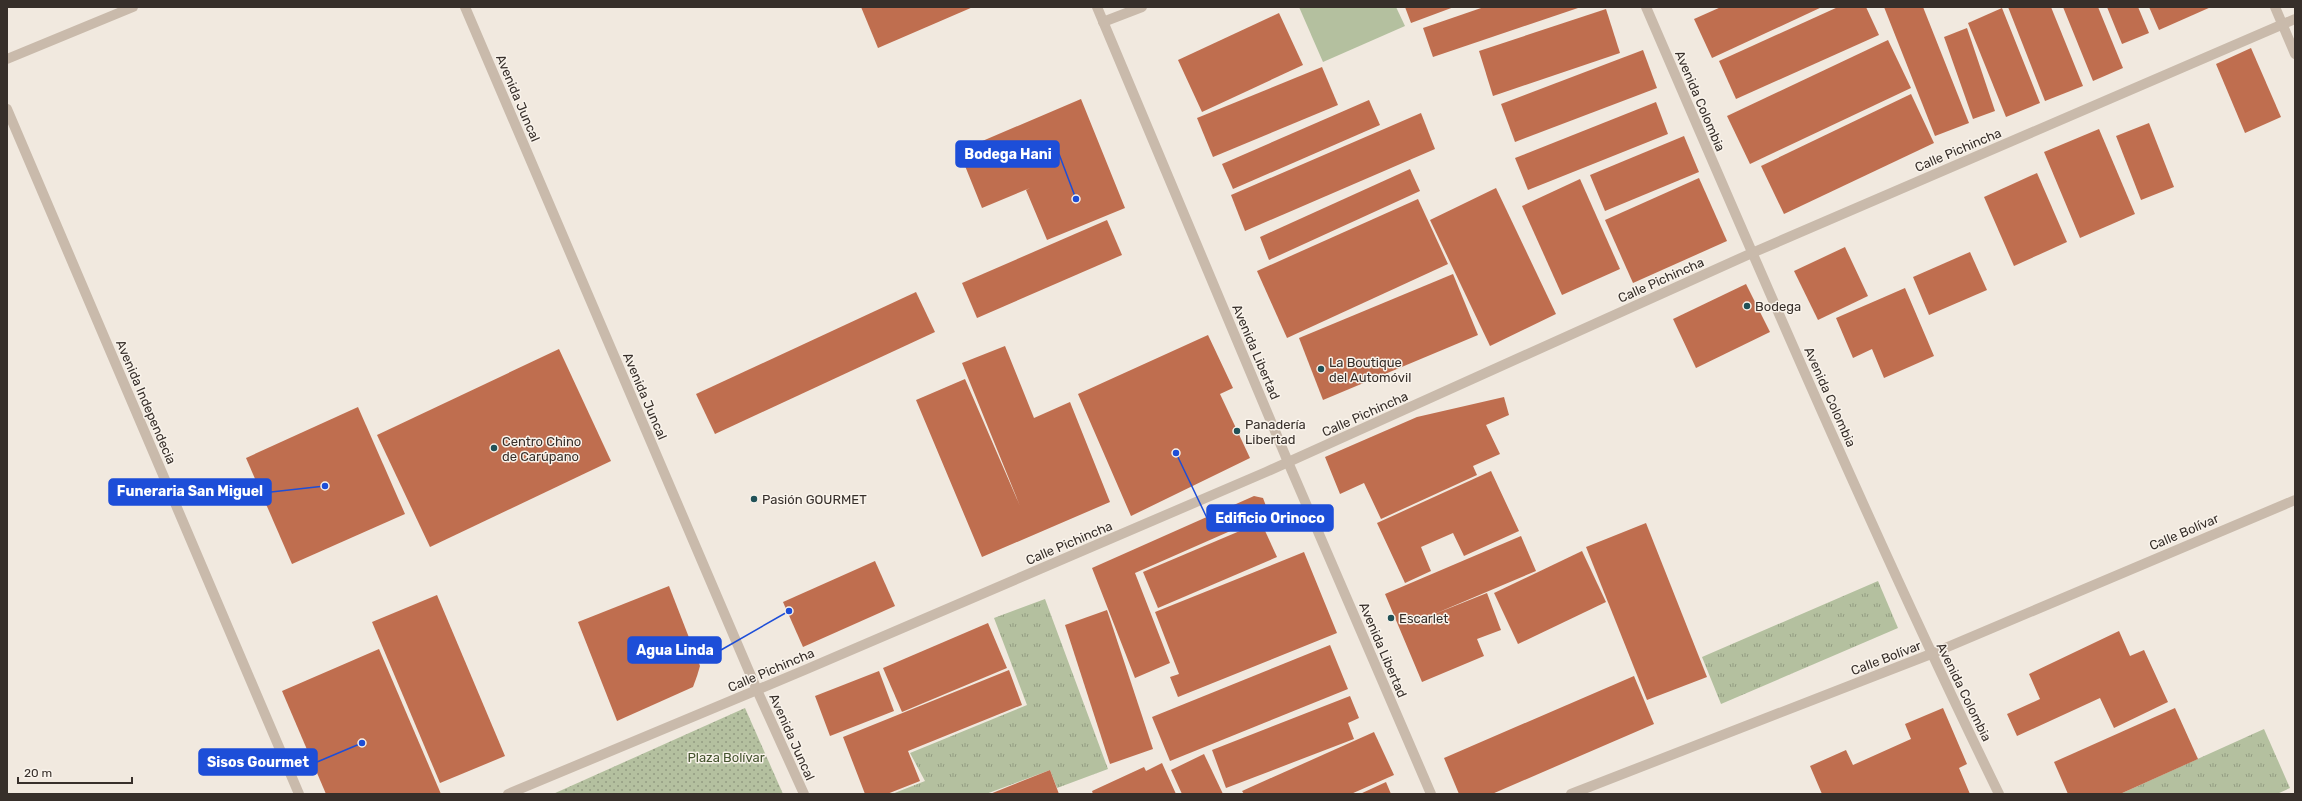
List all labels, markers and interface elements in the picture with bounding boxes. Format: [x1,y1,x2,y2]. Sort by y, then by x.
street label: Avenida Colombia [1672,48,1728,154]
street label: Avenida Juncal [493,52,543,144]
street label: Calle Pichincha [1912,125,2004,175]
callout: Bodega Hani [956,141,1059,167]
text: Bodega Hani [964,146,1052,163]
street label: Calle Pichincha [1616,254,1706,306]
place label: Bodega [1755,299,1801,315]
marker: Bodega [1742,301,1752,311]
street label: Avenida Libertad [1229,302,1283,402]
street label: Avenida Independecia [113,338,179,466]
street label: Avenida Colombia [1801,345,1859,449]
street label: Avenida Juncal [620,350,670,442]
place label: La Boutique del Automóvil [1329,355,1411,385]
marker: La Boutique del Automóvil [1316,364,1326,374]
street label: Calle Pichincha [1320,388,1410,440]
place label: Panadería Libertad [1245,417,1306,447]
marker: Panadería Libertad [1232,426,1242,436]
place label: Centro Chino de Carúpano [502,434,581,464]
marker: Centro Chino de Carúpano [489,443,499,453]
callout: Funeraria San Miguel [109,479,271,505]
text: Funeraria San Miguel [117,483,263,500]
place label: Pasión GOURMET [762,492,867,507]
marker: Pasión GOURMET [749,494,759,504]
callout: Edificio Orinoco [1207,505,1333,531]
text: Edificio Orinoco [1215,510,1325,527]
street label: Calle Bolívar [2147,511,2221,553]
street label: Calle Pichincha [1023,518,1115,568]
street label: Avenida Libertad [1356,600,1410,700]
place label: Escarlet [1399,611,1448,626]
marker: Escarlet [1386,613,1396,623]
callout: Agua Linda [628,637,721,663]
street label: Calle Bolívar [1849,638,1923,678]
street label: Avenida Colombia [1934,640,1994,744]
text: Agua Linda [636,642,714,659]
street label: Calle Pichincha [725,645,817,695]
street label: Avenida Juncal [766,691,818,783]
callout: Sisos Gourmet [199,749,317,775]
park label: Plaza Bolívar [687,750,765,765]
text: Sisos Gourmet [207,754,309,771]
scale bar [18,759,132,785]
text: 20 m [24,766,52,780]

